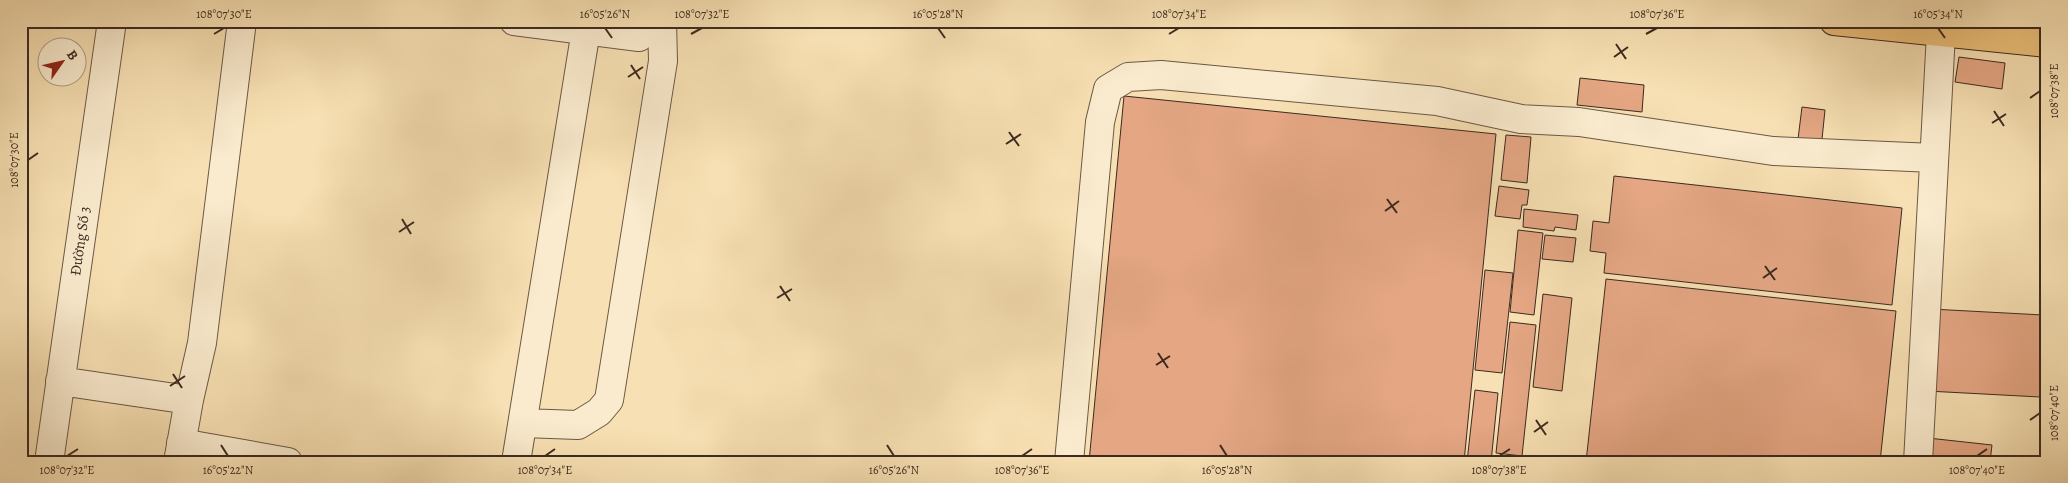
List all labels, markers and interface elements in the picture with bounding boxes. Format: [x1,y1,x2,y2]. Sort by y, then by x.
text: 108°07'30"E [196,6,252,22]
text: 16°05'26"N [580,6,631,22]
text: 108°07'32"E [675,6,729,22]
text: 16°05'28"N [913,6,964,22]
text: 108°07'34"E [1152,6,1206,22]
text: 108°07'36"E [1630,6,1684,22]
text: 16°05'34"N [1913,6,1963,22]
north arrow [38,38,88,88]
text: B [62,46,83,64]
text: 108°07'38"E [2046,64,2062,118]
text: 108°07'30"E [6,132,22,188]
street label: Đường Số 3 [65,205,95,277]
text: 108°07'40"E [2046,385,2062,441]
text: 108°07'32"E [40,462,94,478]
text: 16°05'22"N [203,462,254,478]
text: 108°07'34"E [518,462,572,478]
text: 16°05'26"N [869,462,920,478]
text: 108°07'36"E [995,462,1049,478]
text: 16°05'28"N [1202,462,1253,478]
text: 108°07'38"E [1472,462,1526,478]
text: 108°07'40"E [1949,462,2005,478]

